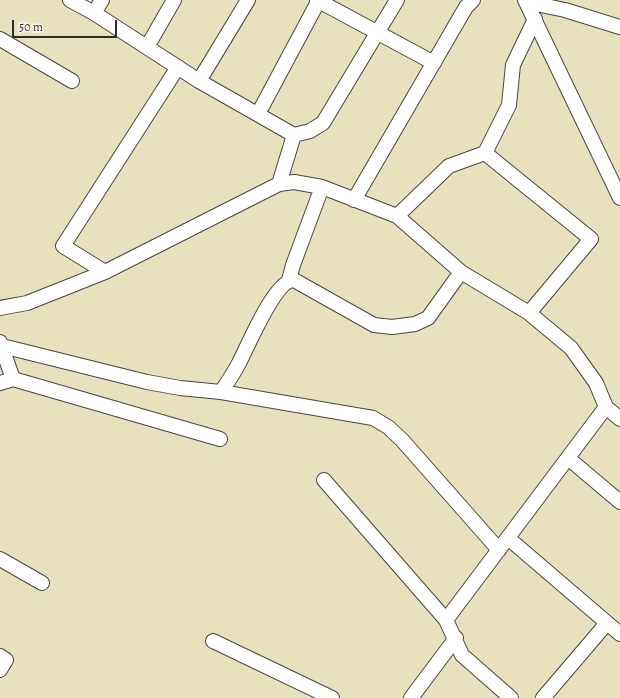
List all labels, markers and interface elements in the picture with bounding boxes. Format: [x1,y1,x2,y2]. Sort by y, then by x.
scale bar [14,12,119,38]
text: 50 m [19,19,43,35]

